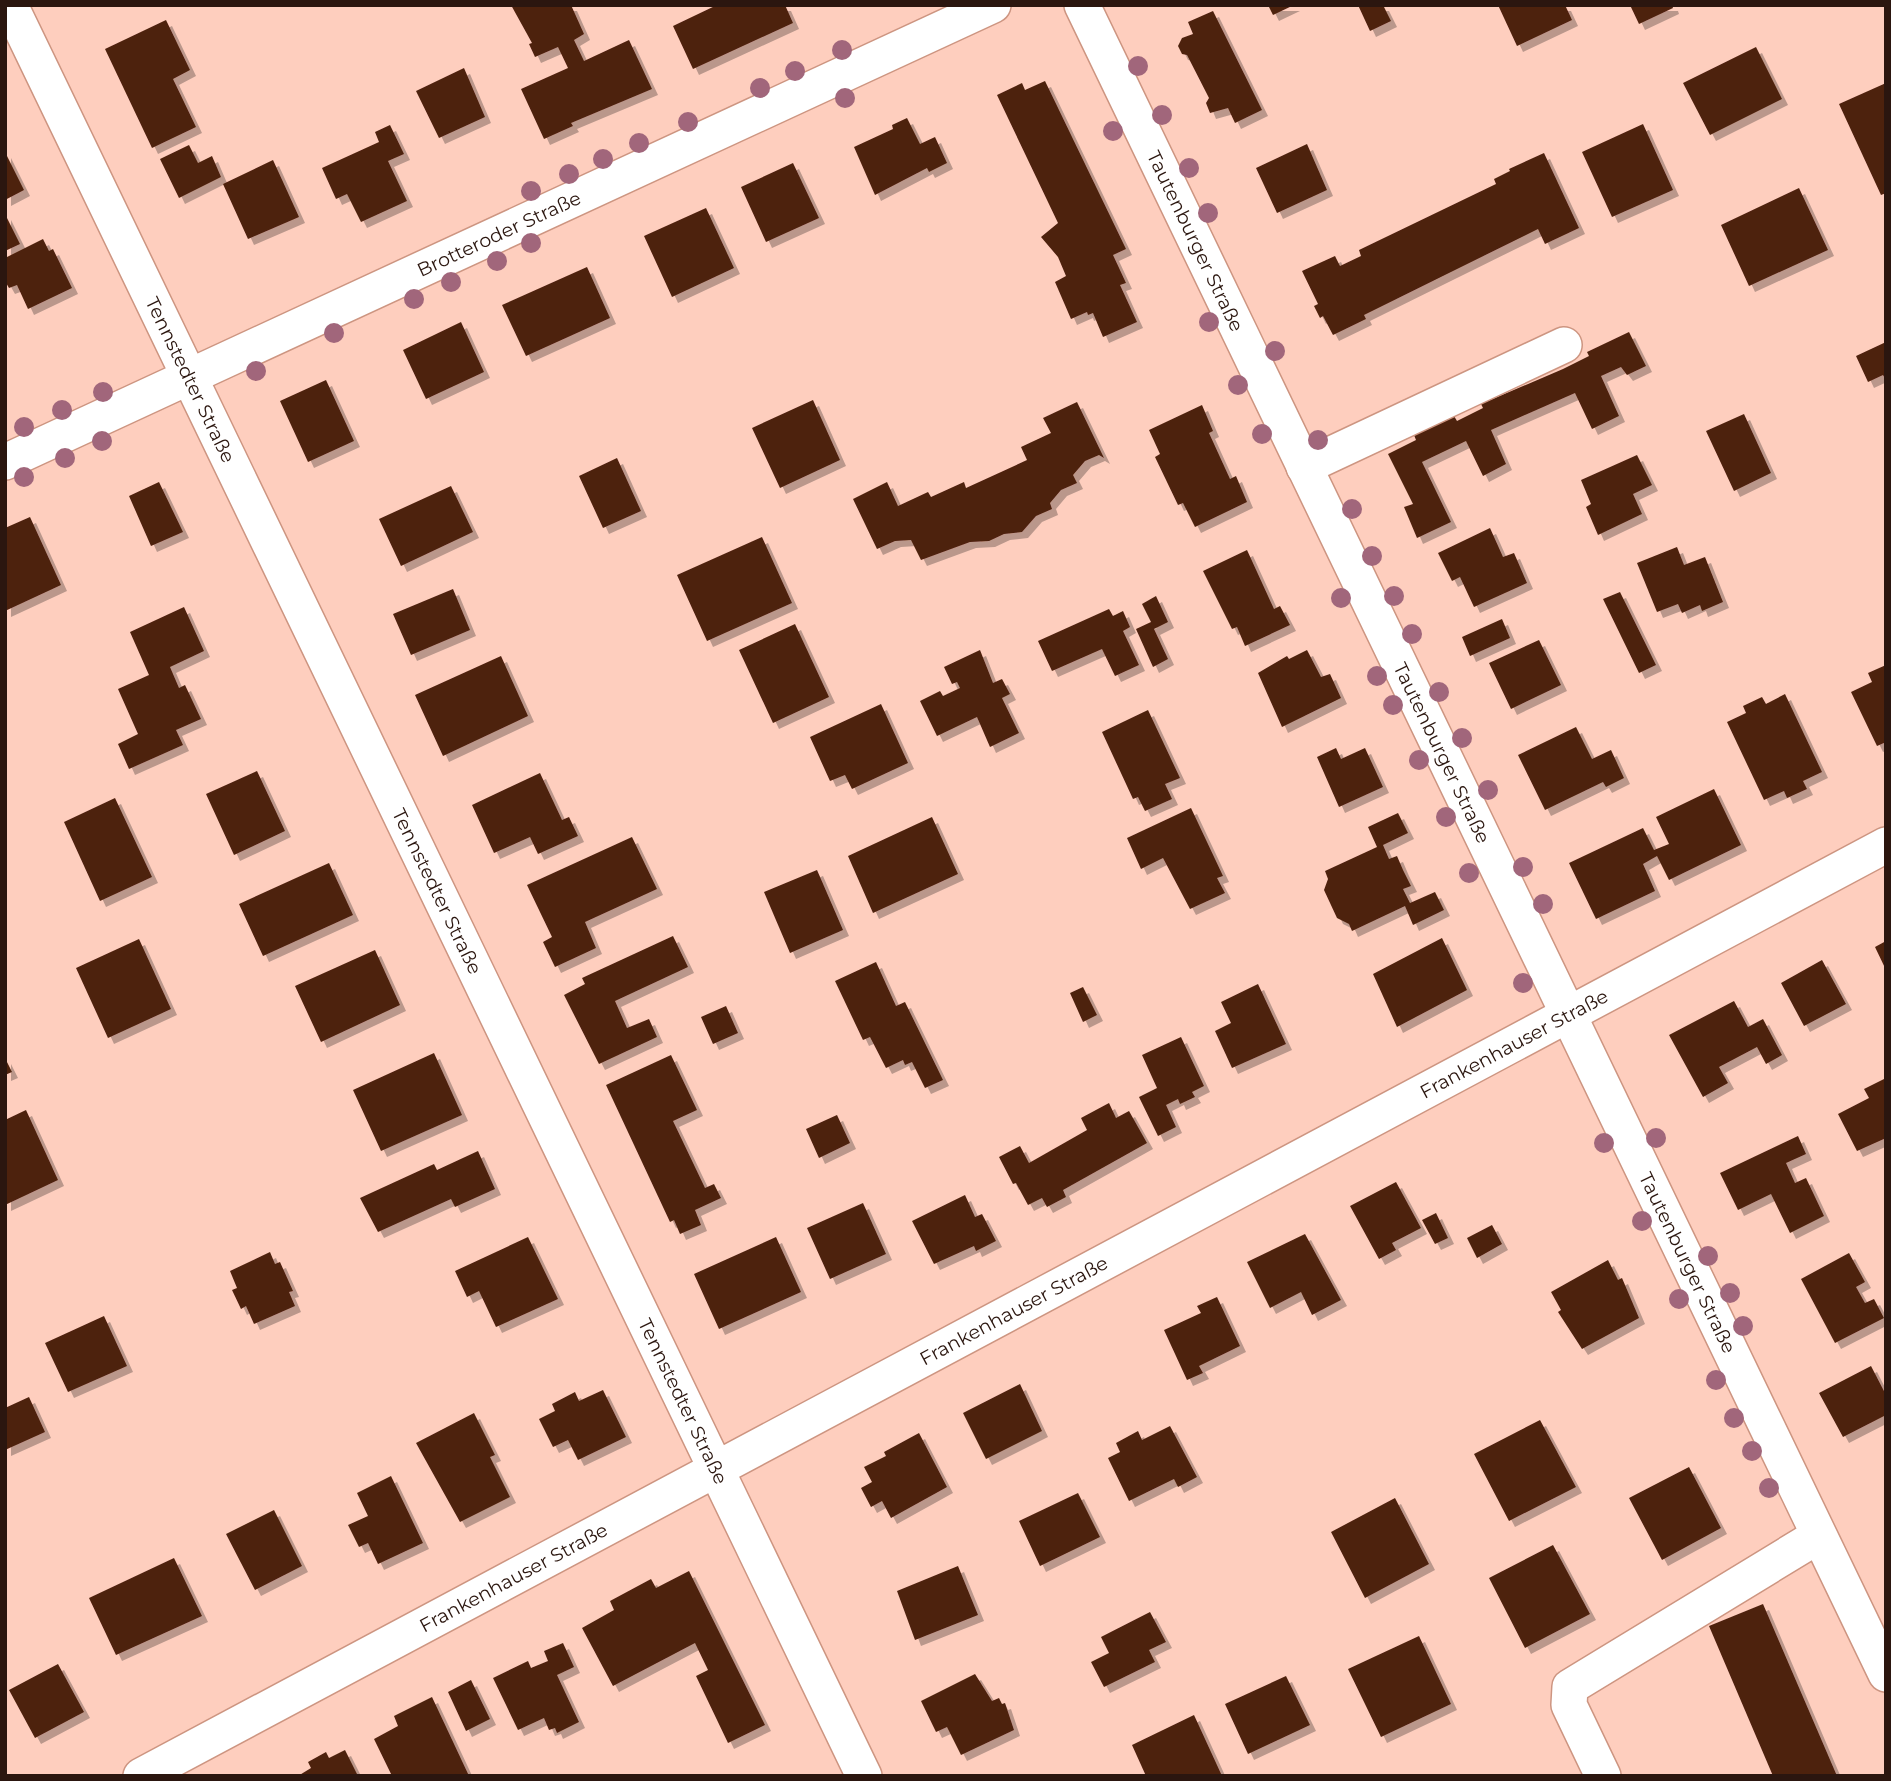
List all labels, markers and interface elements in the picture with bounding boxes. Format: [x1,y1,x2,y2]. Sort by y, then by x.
street label: Tautenburger Straße [1142,147,1249,335]
street label: Brotteroder Straße [413,186,584,281]
street label: Tennstedter Straße [141,293,240,466]
street label: Tautenburger Straße [1389,659,1496,847]
street label: Tennstedter Straße [388,805,487,978]
street label: Frankenhauser Straße [1416,984,1612,1103]
street label: Tautenburger Straße [1635,1169,1741,1357]
street label: Frankenhauser Straße [916,1251,1112,1370]
street label: Tennstedter Straße [634,1315,733,1488]
street label: Frankenhauser Straße [415,1518,611,1637]

